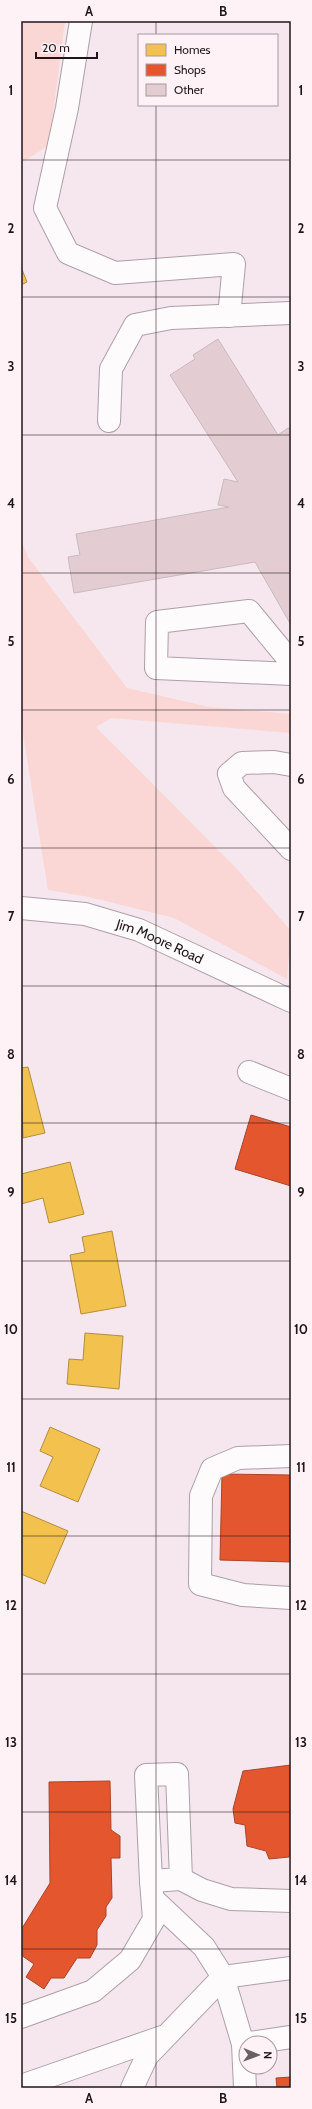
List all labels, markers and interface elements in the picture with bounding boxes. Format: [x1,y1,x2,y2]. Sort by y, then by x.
text: A [85,3,94,19]
text: B [219,3,227,19]
scale bar [36,34,97,60]
legend [138,34,278,106]
text: 20 m [42,40,70,55]
text: Homes [174,42,211,57]
text: Shops [174,62,206,77]
text: 1 [9,82,13,98]
text: Other [174,82,204,97]
text: 1 [299,82,303,98]
text: 2 [8,220,15,236]
text: 2 [298,220,305,236]
text: 3 [7,358,15,374]
text: 3 [297,358,305,374]
text: 4 [7,495,15,511]
text: 4 [297,495,305,511]
text: 5 [8,633,15,649]
text: 5 [298,633,305,649]
text: 6 [7,771,15,787]
text: 6 [297,771,305,787]
text: 7 [8,908,15,924]
text: 7 [298,908,305,924]
street label: Jim Moore Road [113,914,206,968]
text: 8 [7,1046,15,1062]
text: 8 [297,1046,305,1062]
text: 9 [7,1184,15,1200]
text: 9 [297,1184,305,1200]
text: 10 [4,1321,18,1337]
text: 10 [294,1321,308,1337]
text: 11 [6,1459,16,1475]
text: 11 [296,1459,306,1475]
text: 12 [5,1597,17,1613]
text: 12 [295,1597,307,1613]
text: 13 [5,1734,17,1750]
text: 13 [295,1734,307,1750]
text: 14 [5,1872,17,1888]
text: 14 [295,1872,307,1888]
text: 15 [5,2010,17,2026]
text: 15 [295,2010,307,2026]
north arrow [238,2035,278,2075]
text: N [261,2051,275,2059]
text: A [85,2090,94,2106]
text: B [219,2090,227,2106]

